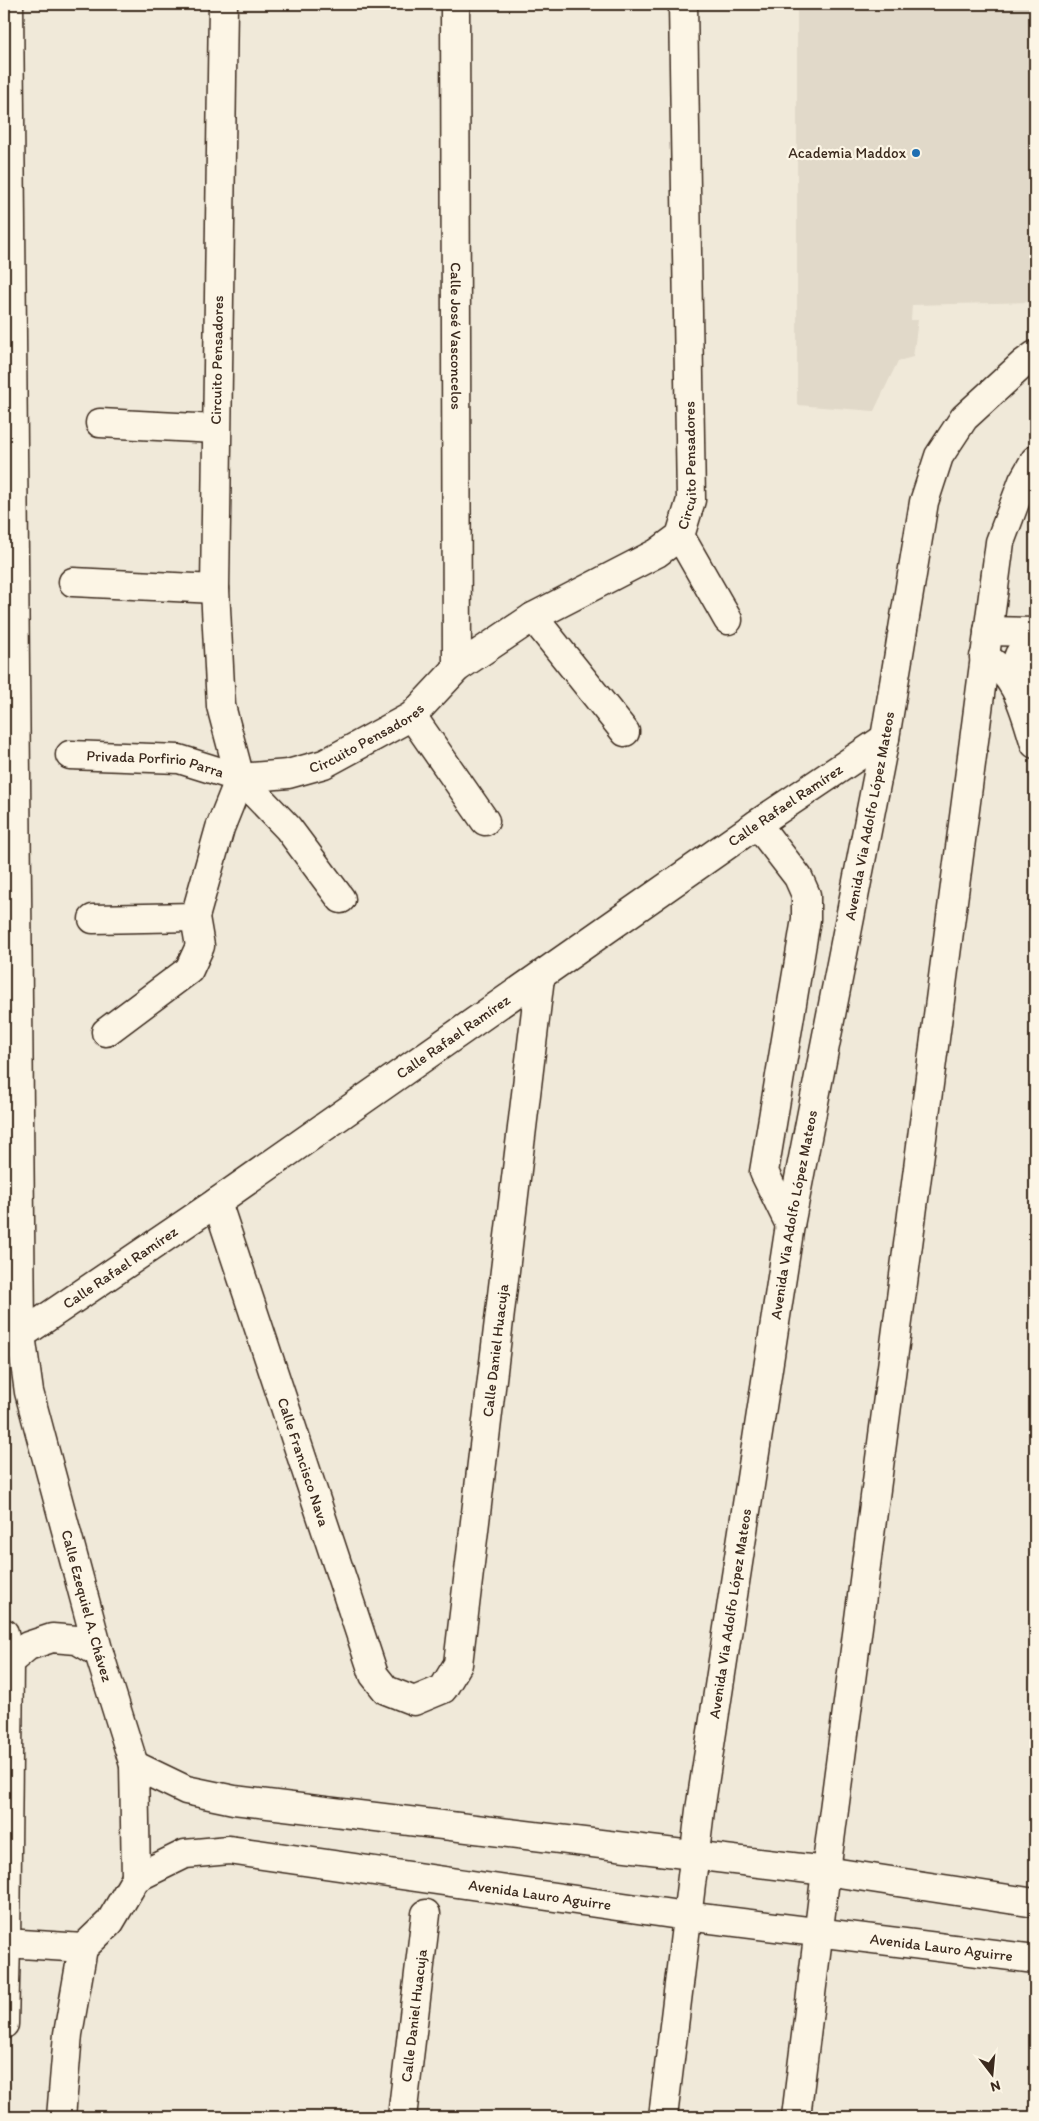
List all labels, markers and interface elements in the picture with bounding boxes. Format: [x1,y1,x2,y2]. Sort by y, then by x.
place label: Academia Maddox [788,144,907,162]
marker: Academia Maddox [910,147,922,159]
street label: Calle José Vasconcelos [447,262,465,410]
street label: Circuito Pensadores [207,295,227,425]
street label: Circuito Pensadores [673,401,701,532]
street label: Circuito Pensadores [307,699,428,777]
street label: Avenida Via Adolfo López Mateos [841,710,898,922]
street label: Privada Porfirio Parra [86,747,227,782]
street label: Calle Rafael Ramírez [724,760,846,851]
street label: Calle Rafael Ramírez [393,991,513,1083]
street label: Avenida Via Adolfo López Mateos [767,1108,821,1321]
street label: Calle Rafael Ramírez [59,1222,181,1313]
street label: Calle Daniel Huacuja [479,1283,512,1418]
street label: Calle Francisco Nava [274,1395,333,1529]
street label: Avenida Via Adolfo López Mateos [705,1507,755,1720]
street label: Calle Ezequiel A. Chávez [57,1528,116,1684]
street label: Avenida Lauro Aguirre [467,1876,612,1914]
street label: Avenida Lauro Aguirre [869,1930,1014,1965]
street label: Calle Daniel Huacuja [397,1948,431,2083]
north arrow [966,2048,1016,2098]
text: N [989,2077,1002,2095]

